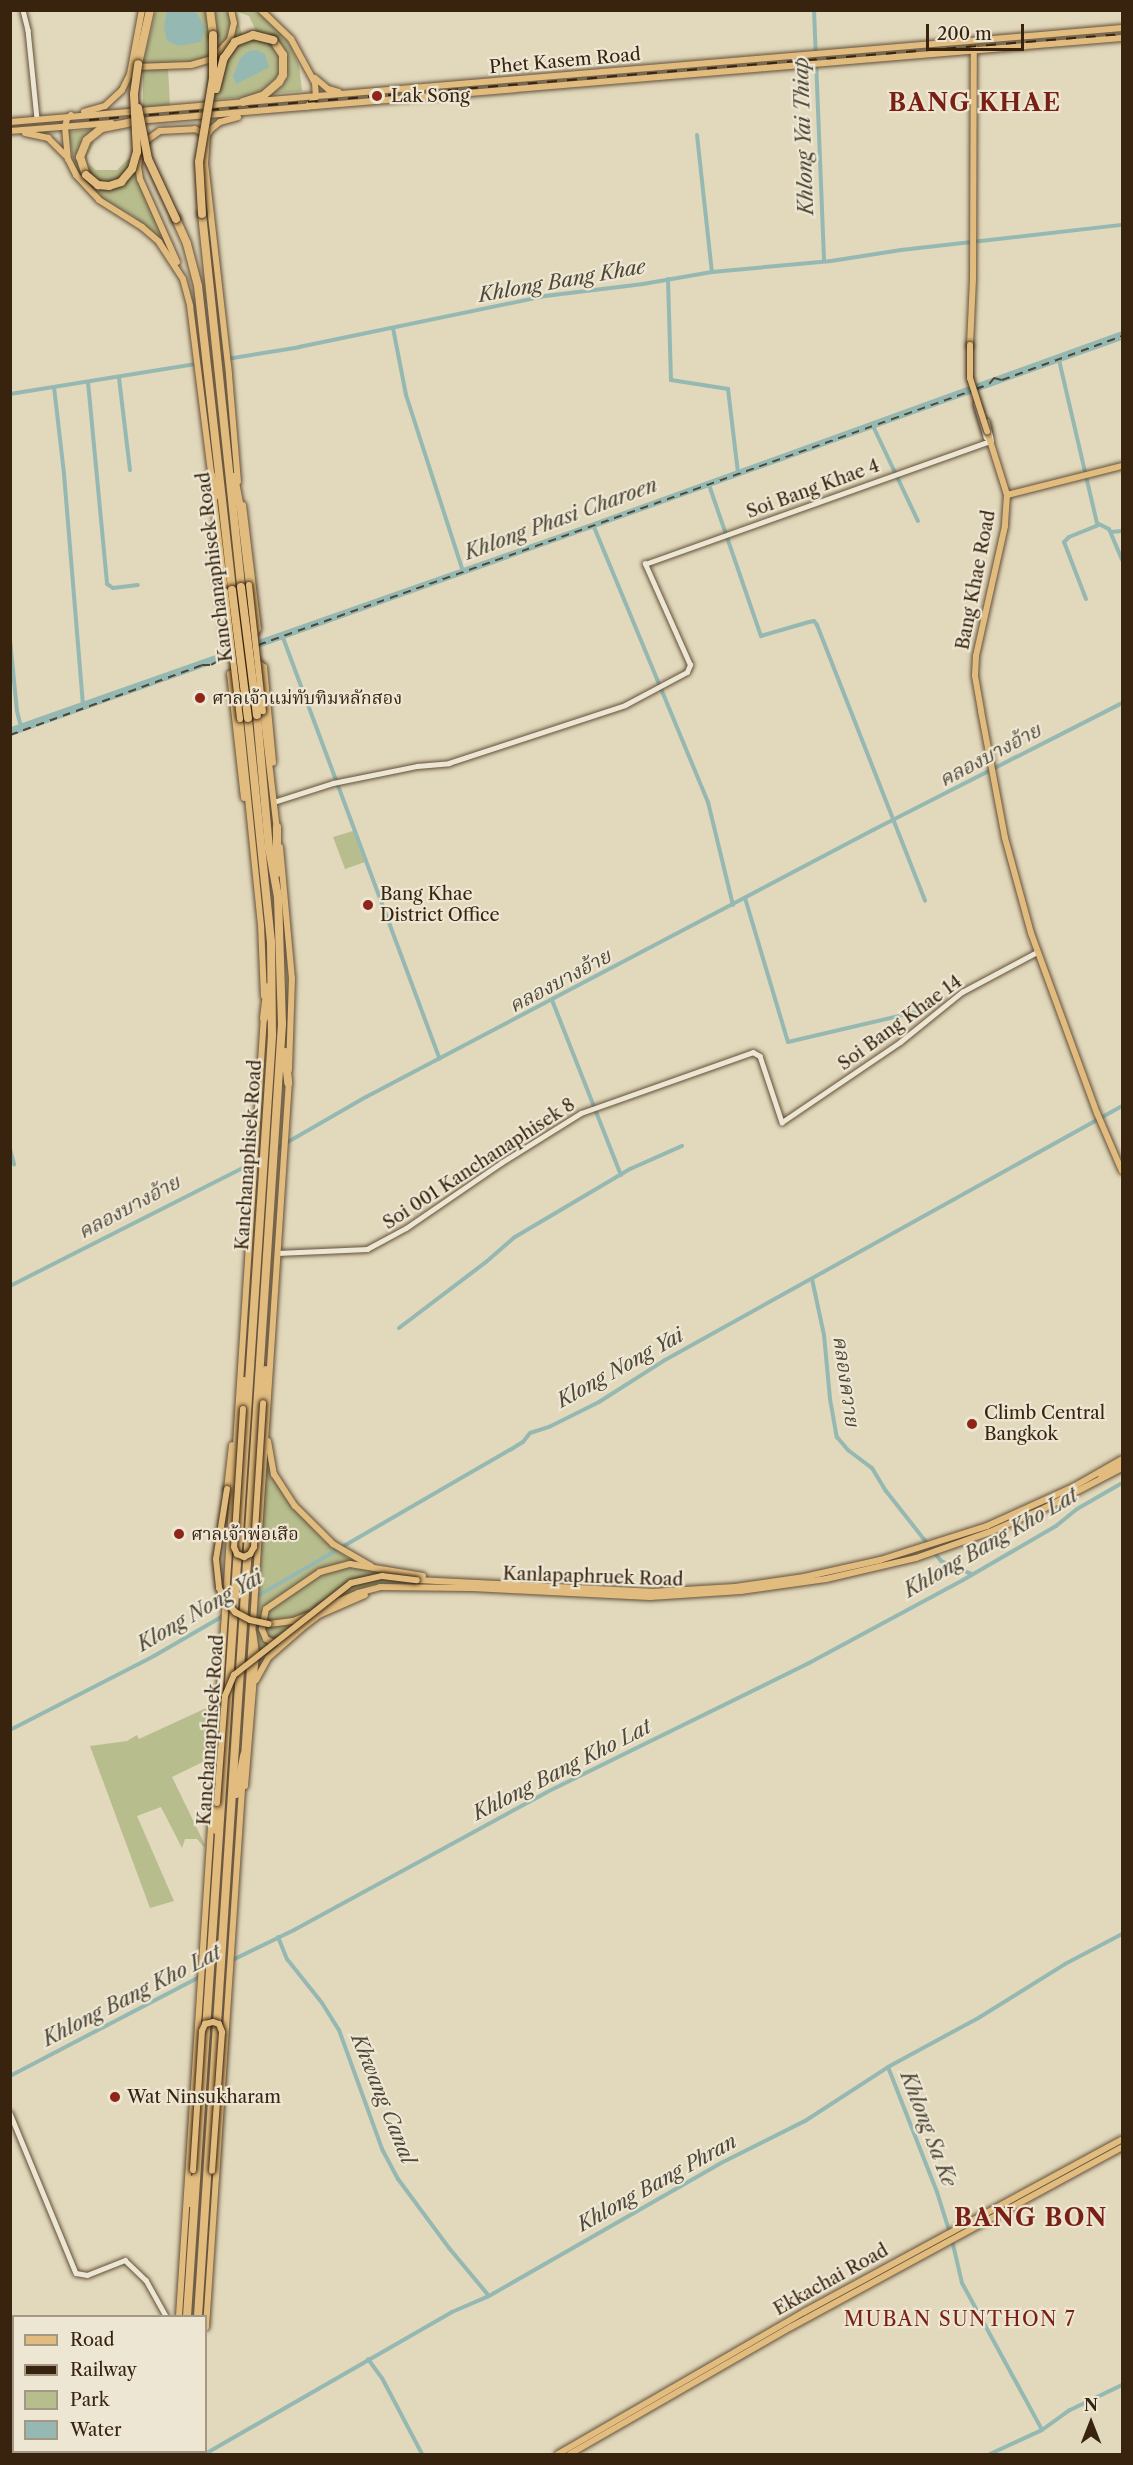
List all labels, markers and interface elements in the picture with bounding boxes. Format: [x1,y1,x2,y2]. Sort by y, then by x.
scale bar [929,12,1026,50]
text: 200 m [937,23,992,45]
street label: Phet Kasem Road [488,44,642,78]
water label: Khlong Yai Thiap [789,57,819,215]
place label: Lak Song [391,85,470,107]
marker: Lak Song [368,87,386,105]
district label: BANG KHAE [888,89,1062,117]
water label: Khlong Bang Khae [477,254,647,308]
street label: Soi Bang Khae 4 [744,455,882,523]
street label: Kanchanaphisek Road [193,471,237,663]
water label: Khlong Phasi Charoen [461,473,661,565]
street label: Bang Khae Road [952,508,1000,652]
place label: ศาลเจ้าแม่ทับทิมหลักสอง [212,687,402,709]
marker: ศาลเจ้าแม่ทับทิมหลักสอง [193,691,207,705]
water label: คลองบางอ้าย [935,718,1045,792]
place label: Bang Khae District Office [380,884,500,926]
marker: Bang Khae District Office [361,898,375,912]
water label: คลองบางอ้าย [505,944,615,1018]
street label: Soi Bang Khae 14 [834,971,966,1075]
street label: Kanchanaphisek Road [232,1059,266,1251]
street label: Soi 001 Kanchanaphisek 8 [379,1094,579,1234]
water label: คลองบางอ้าย [74,1170,184,1244]
water label: Klong Nong Yai [552,1323,688,1413]
water label: คลองควาย [828,1334,864,1428]
place label: Climb Central Bangkok [984,1403,1105,1446]
marker: Climb Central Bangkok [965,1417,979,1431]
water label: Khlong Bang Kho Lat [900,1483,1082,1603]
place label: ศาลเจ้าพ่อเสือ [191,1523,299,1545]
marker: ศาลเจ้าพ่อเสือ [172,1527,186,1541]
street label: Kanlapaphruek Road [502,1563,684,1591]
water label: Klong Nong Yai [133,1565,267,1657]
street label: Kanchanaphisek Road [194,1634,228,1826]
water label: Khlong Bang Kho Lat [469,1715,655,1825]
water label: Khlong Bang Kho Lat [39,1941,225,2051]
water label: Khwang Canal [346,2030,420,2168]
water label: Khlong Sa Ke [895,2068,961,2190]
place label: Wat Ninsukharam [127,2086,281,2108]
marker: Wat Ninsukharam [108,2090,122,2104]
water label: Khlong Bang Phran [573,2129,741,2237]
district label: BANG BON [954,2204,1108,2232]
street label: Ekkachai Road [770,2240,892,2320]
district label: MUBAN SUNTHON 7 [844,2307,1076,2331]
legend [12,2315,207,2453]
text: Road [70,2329,115,2351]
text: Railway [70,2359,137,2381]
text: Park [70,2389,109,2411]
north arrow [1061,2393,1121,2453]
text: N [1084,2395,1098,2415]
text: Water [70,2419,122,2441]

